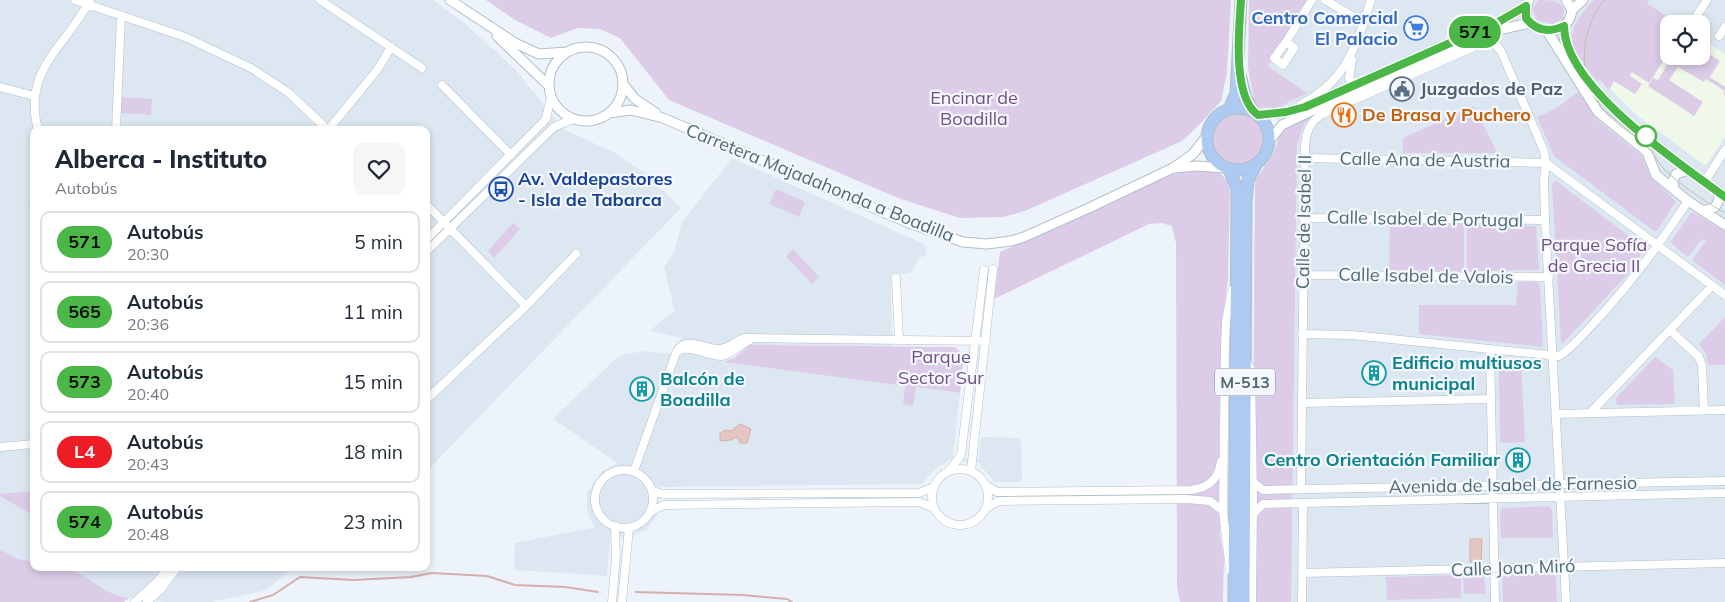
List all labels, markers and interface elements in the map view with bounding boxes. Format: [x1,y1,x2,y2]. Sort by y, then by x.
place label: Centro Comercial El Palacio [1251,6,1398,50]
supermarket icon: Centro Comercial El Palacio [1403,15,1429,41]
map controls [1660,15,1710,65]
button: locate [1660,15,1710,65]
line badge: 571 [1446,16,1504,48]
text: 571 [1459,20,1491,43]
public building icon: Juzgados de Paz [1389,76,1415,102]
place label: Juzgados de Paz [1420,77,1563,100]
park label: Encinar de Boadilla [930,86,1018,130]
restaurant icon: De Brasa y Puchero [1331,102,1357,128]
place label: De Brasa y Puchero [1362,103,1531,126]
street label: Carretera Majadahonda a Boadilla [683,118,958,247]
unlabelled marker [1635,125,1657,147]
button: heart [353,143,405,195]
text: Alberca - Instituto [55,144,267,174]
street label: Calle Ana de Austria [1339,147,1511,172]
street label: Calle de Isabel II [1291,155,1316,289]
place label: Av. Valdepastores - Isla de Tabarca [518,167,673,211]
bus stop icon: Av. Valdepastores - Isla de Tabarca [488,176,514,202]
text: Autobús [55,178,117,198]
street label: Calle Isabel de Portugal [1327,205,1523,232]
text: Autobús [127,220,204,244]
text: 571 [68,230,101,253]
text: 5 min [354,230,403,254]
park label: Parque Sofía de Grecia II [1541,233,1647,277]
text: 20:30 [127,244,169,264]
street label: Calle Isabel de Valois [1338,262,1514,289]
text: Autobús [127,290,204,314]
text: 565 [68,300,101,323]
text: 11 min [343,300,403,324]
text: 20:36 [127,314,169,334]
park label: Parque Sector Sur [898,345,984,389]
place label: Edificio multiusos municipal [1392,351,1542,395]
text: Autobús [127,360,204,384]
building icon: Edificio multiusos municipal [1361,360,1387,386]
place label: Balcón de Boadilla [660,367,745,411]
road number: M-513 [1215,368,1275,396]
text: 573 [68,370,101,393]
text: 15 min [343,370,403,394]
building icon: Balcón de Boadilla [629,376,655,402]
text: 20:40 [127,384,169,404]
text: Autobús [127,430,204,454]
text: L4 [74,440,95,463]
text: 18 min [343,440,403,464]
building icon: Centro Orientación Familiar [1505,447,1531,473]
place label: Centro Orientación Familiar [1264,448,1501,471]
text: 20:43 [127,454,169,474]
street label: Avenida de Isabel de Farnesio [1389,471,1637,498]
text: Autobús [127,500,204,524]
text: 574 [68,510,101,533]
text: 23 min [343,510,403,534]
text: 20:48 [127,524,169,544]
street label: Calle Joan Miró [1450,554,1576,581]

